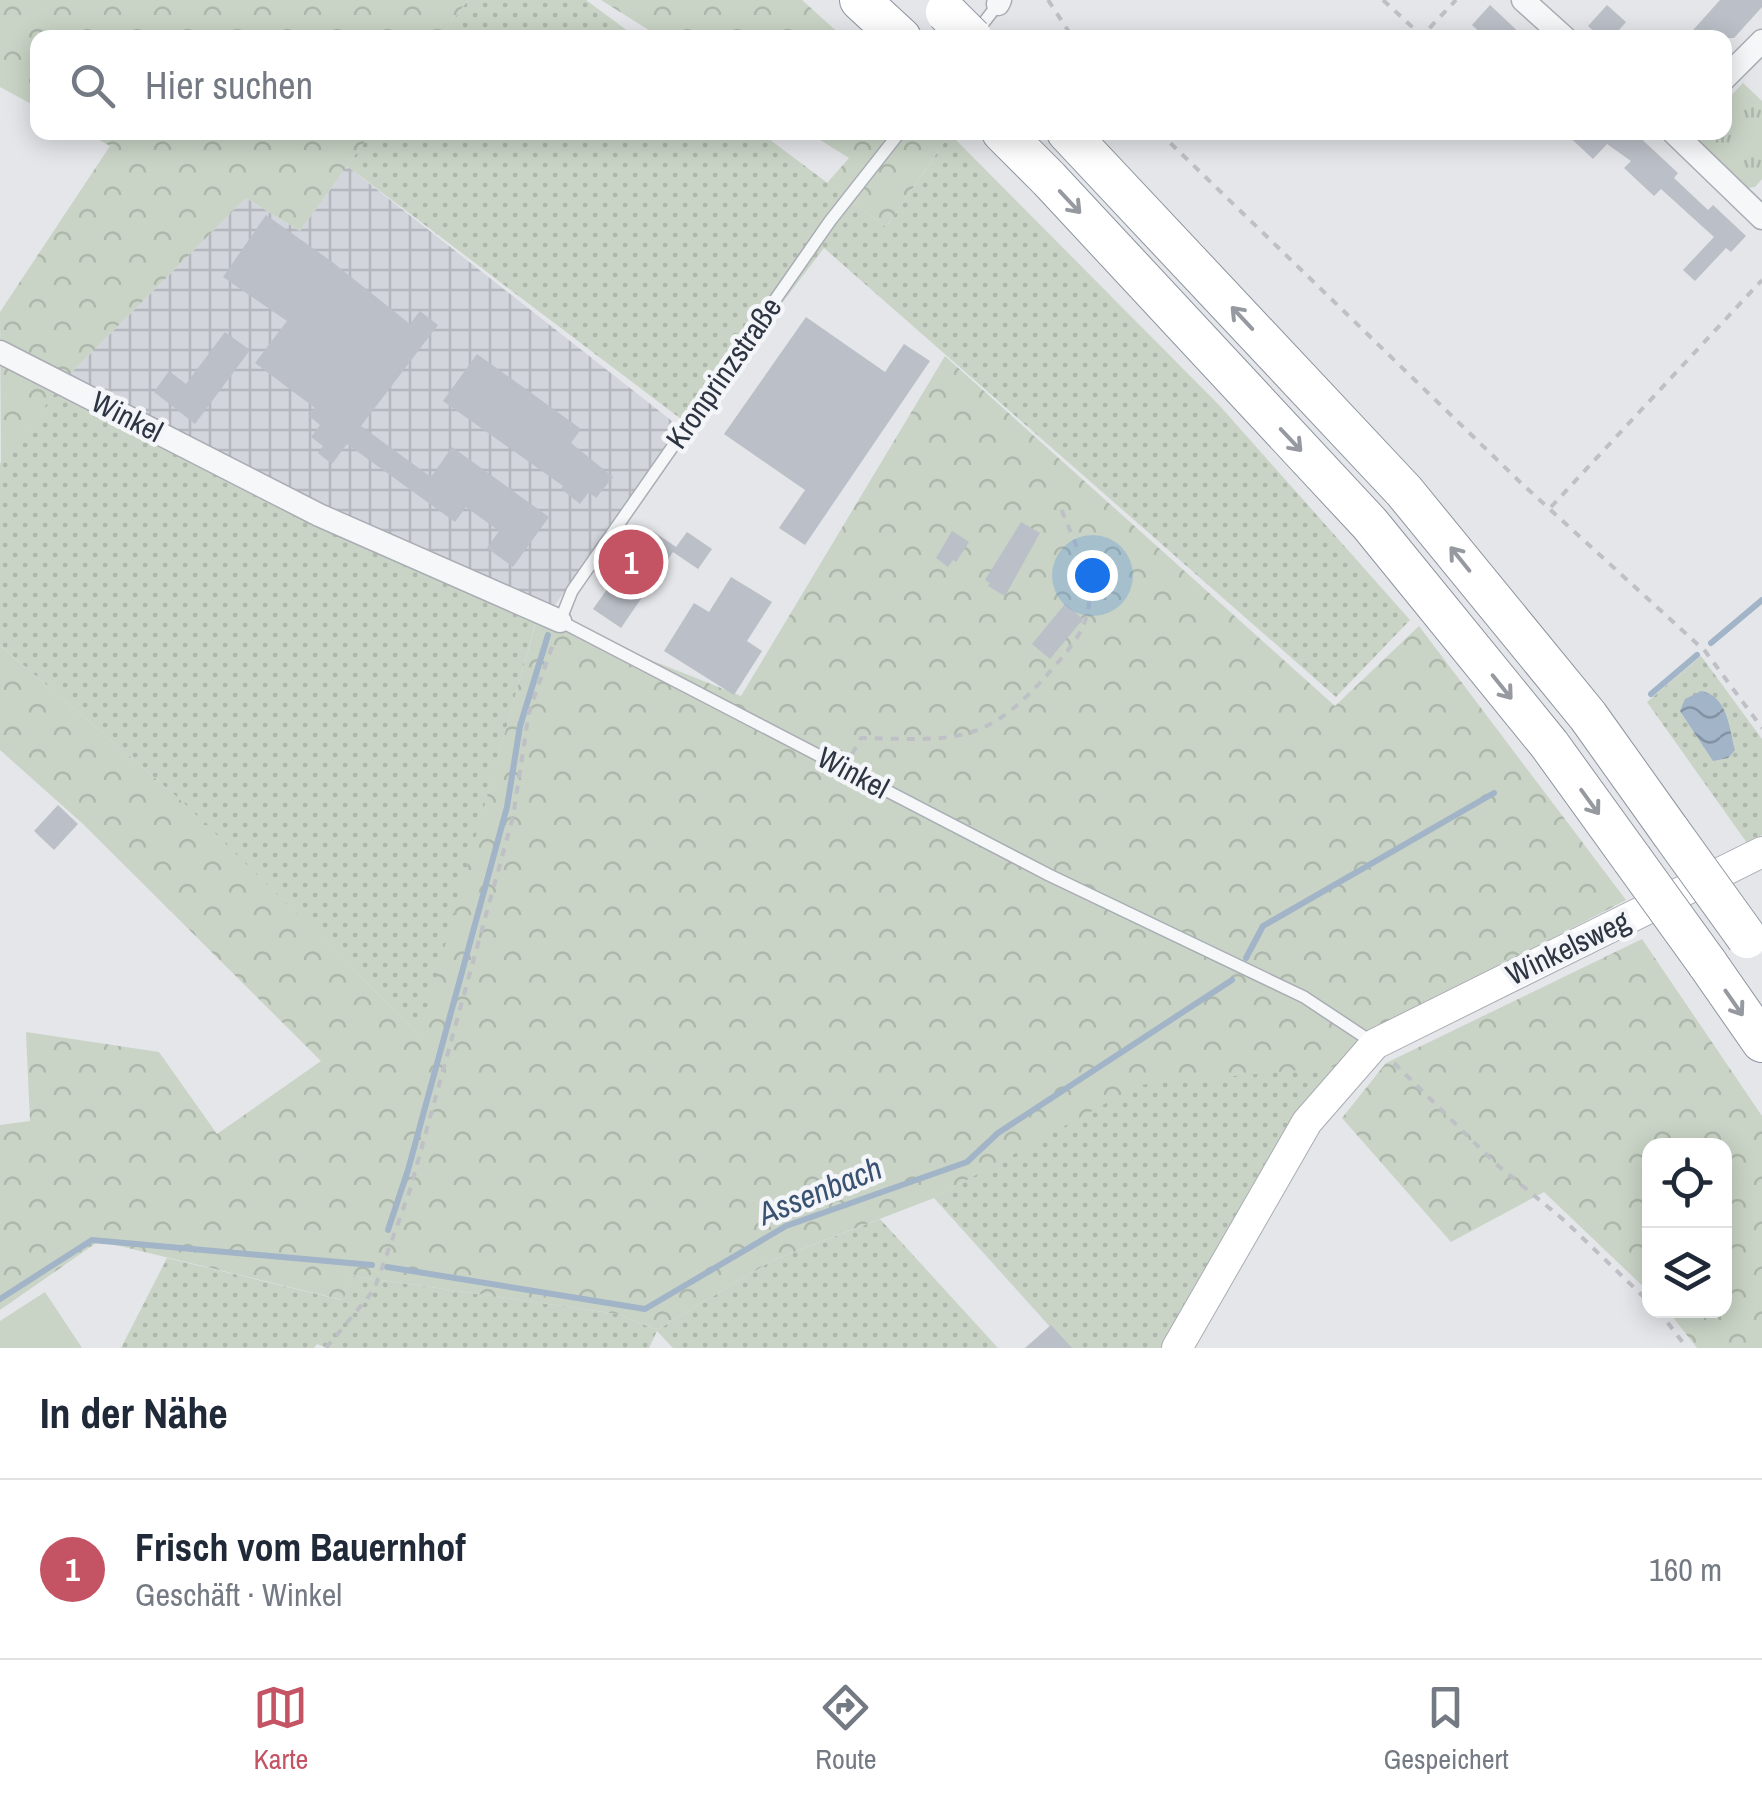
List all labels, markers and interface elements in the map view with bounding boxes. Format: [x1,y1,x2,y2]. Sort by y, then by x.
search box [30,30,1732,140]
icon: search [65,58,120,113]
text: Hier suchen [145,60,313,111]
one-way arrow [1058,189,1082,213]
street label: Kronprinzstraße [656,289,790,456]
one-way arrow [1231,306,1254,331]
street label: Winkel [85,381,170,451]
one-way arrow [1280,427,1303,452]
pin: 1 [598,524,664,600]
one-way arrow [1449,546,1471,572]
your location [1067,550,1118,601]
one-way arrow [1491,673,1513,699]
street label: Winkel [811,737,896,807]
one-way arrow [1580,788,1601,815]
street label: Winkelsweg [1499,900,1636,994]
one-way arrow [1723,988,1744,1016]
map controls [1642,1138,1732,1318]
button: locate [1642,1138,1732,1228]
water label: Assenbach [750,1146,888,1236]
button: layers [1642,1228,1732,1318]
text: In der Nähe [40,1385,228,1441]
text: Frisch vom Bauernhof [135,1522,466,1573]
text: 1 [65,1548,80,1591]
text: 160 m [1649,1548,1722,1591]
text: Geschäft · Winkel [135,1573,342,1616]
tab: Karte [253,1680,308,1778]
tab: Route [815,1680,877,1778]
tab: Gespeichert [1383,1680,1509,1778]

